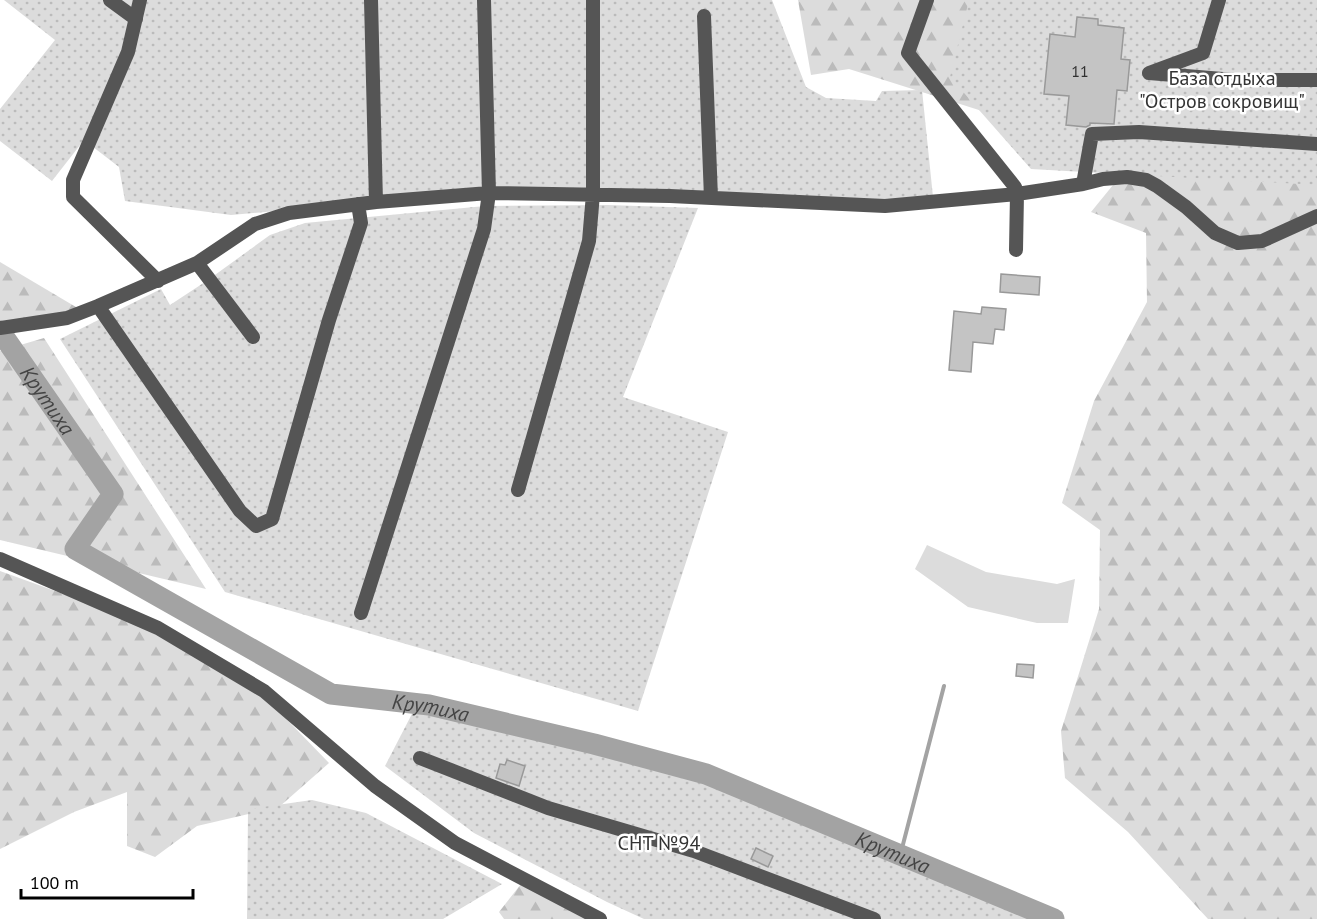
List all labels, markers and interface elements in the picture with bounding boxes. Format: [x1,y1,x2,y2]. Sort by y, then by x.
house number: 11 [1071,61,1089,81]
park label: База отдыха "Остров сокровищ" [1139,65,1305,114]
water label: Крутиха [15,360,82,440]
water label: Крутиха [391,687,473,728]
water label: Крутиха [852,824,935,880]
park label: СНТ №94 [618,830,700,856]
scale bar [21,862,194,900]
text: 100 m [30,871,79,894]

